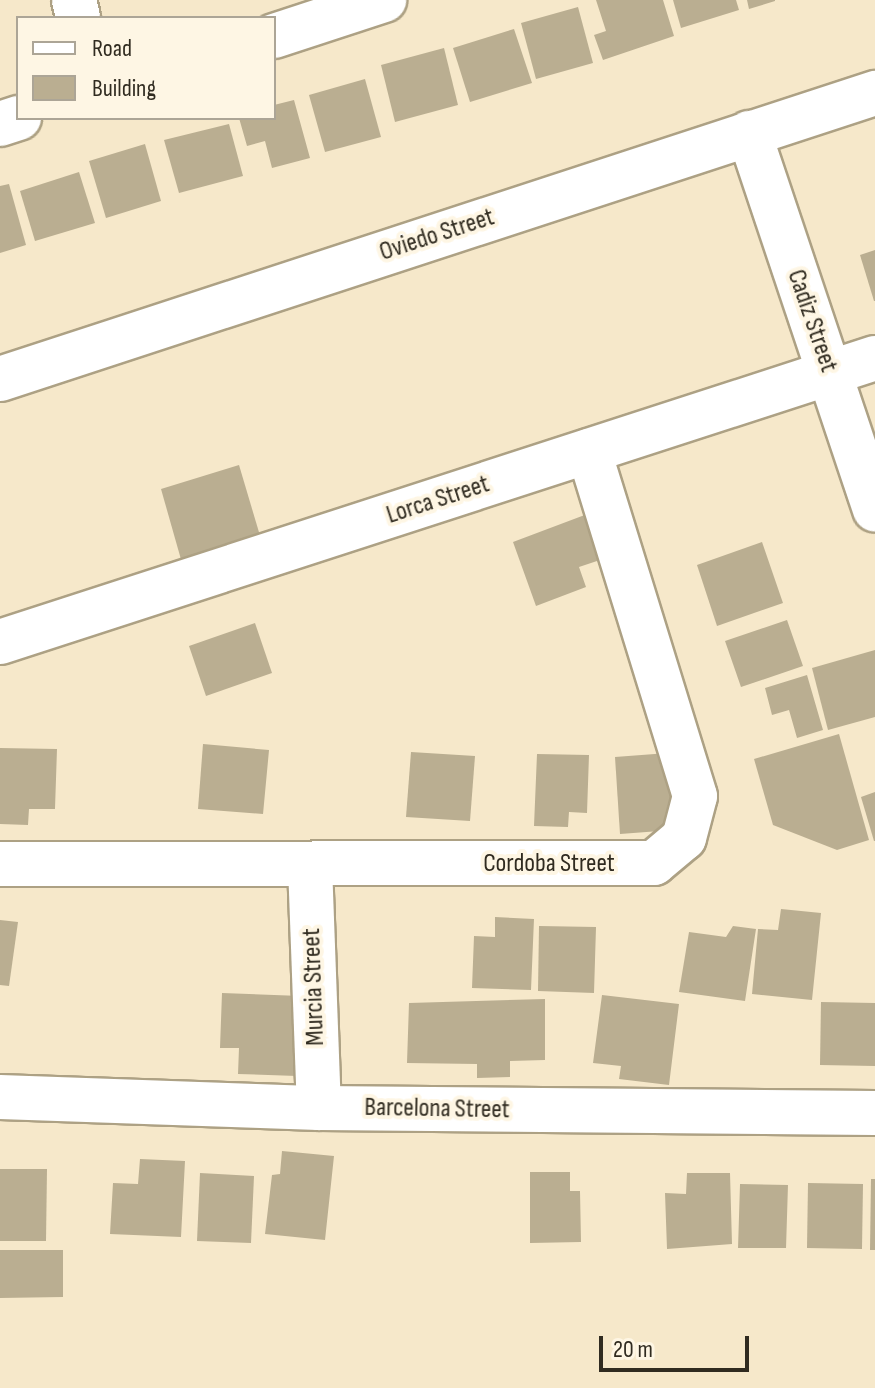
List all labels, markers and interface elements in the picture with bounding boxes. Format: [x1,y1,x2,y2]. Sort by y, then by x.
legend [16,16,276,120]
text: Road [92,34,132,63]
text: Building [92,74,156,103]
street label: Oviedo Street [376,202,498,268]
street label: Cadiz Street [780,266,844,376]
street label: Lorca Street [383,469,493,531]
street label: Cordoba Street [483,848,615,880]
street label: Murcia Street [296,928,332,1046]
street label: Barcelona Street [364,1092,510,1126]
scale bar [603,1320,753,1370]
text: 20 m [613,1335,653,1364]

